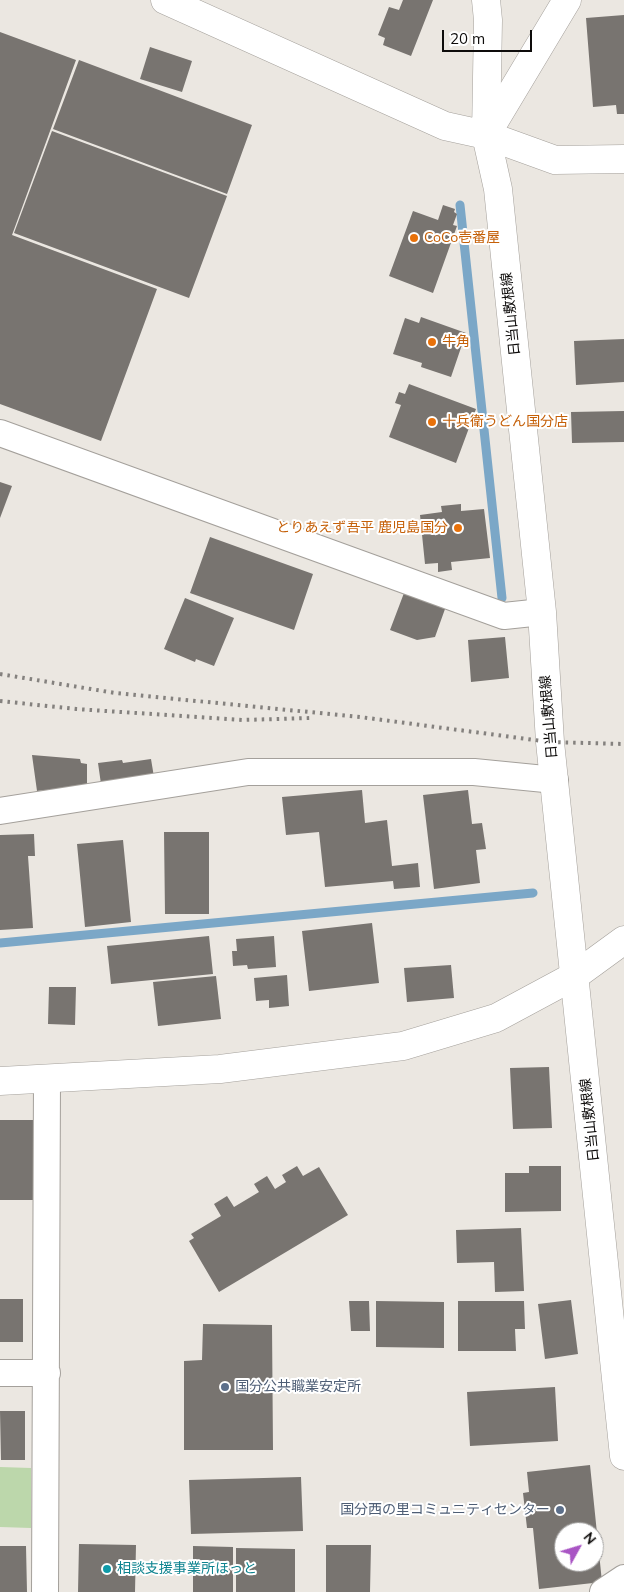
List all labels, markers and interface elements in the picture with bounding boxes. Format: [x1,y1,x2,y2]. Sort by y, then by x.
scale bar [444,20,534,52]
text: 20 m [450,29,485,48]
place label: CoCo壱番屋 [424,230,500,246]
marker: CoCo壱番屋 [408,232,420,244]
street label: 日当山敷根線 [498,271,524,357]
place label: 牛角 [442,334,470,350]
marker: 牛角 [426,336,438,348]
place label: 十兵衛うどん国分店 [442,414,568,430]
marker: 十兵衛うどん国分店 [426,416,438,428]
place label: とりあえず吾平 鹿児島国分 [276,520,448,536]
marker: とりあえず吾平 鹿児島国分 [452,522,464,534]
street label: 日当山敷根線 [537,674,561,760]
street label: 日当山敷根線 [577,1077,603,1163]
place label: 国分公共職業安定所 [235,1379,361,1395]
marker: 国分公共職業安定所 [219,1381,231,1393]
place label: 国分西の里コミュニティセンター [340,1502,550,1518]
marker: 国分西の里コミュニティセンター [554,1504,566,1516]
north arrow [554,1522,604,1572]
text: N [580,1528,600,1548]
place label: 相談支援事業所ほっと [117,1561,257,1577]
marker: 相談支援事業所ほっと [101,1563,113,1575]

